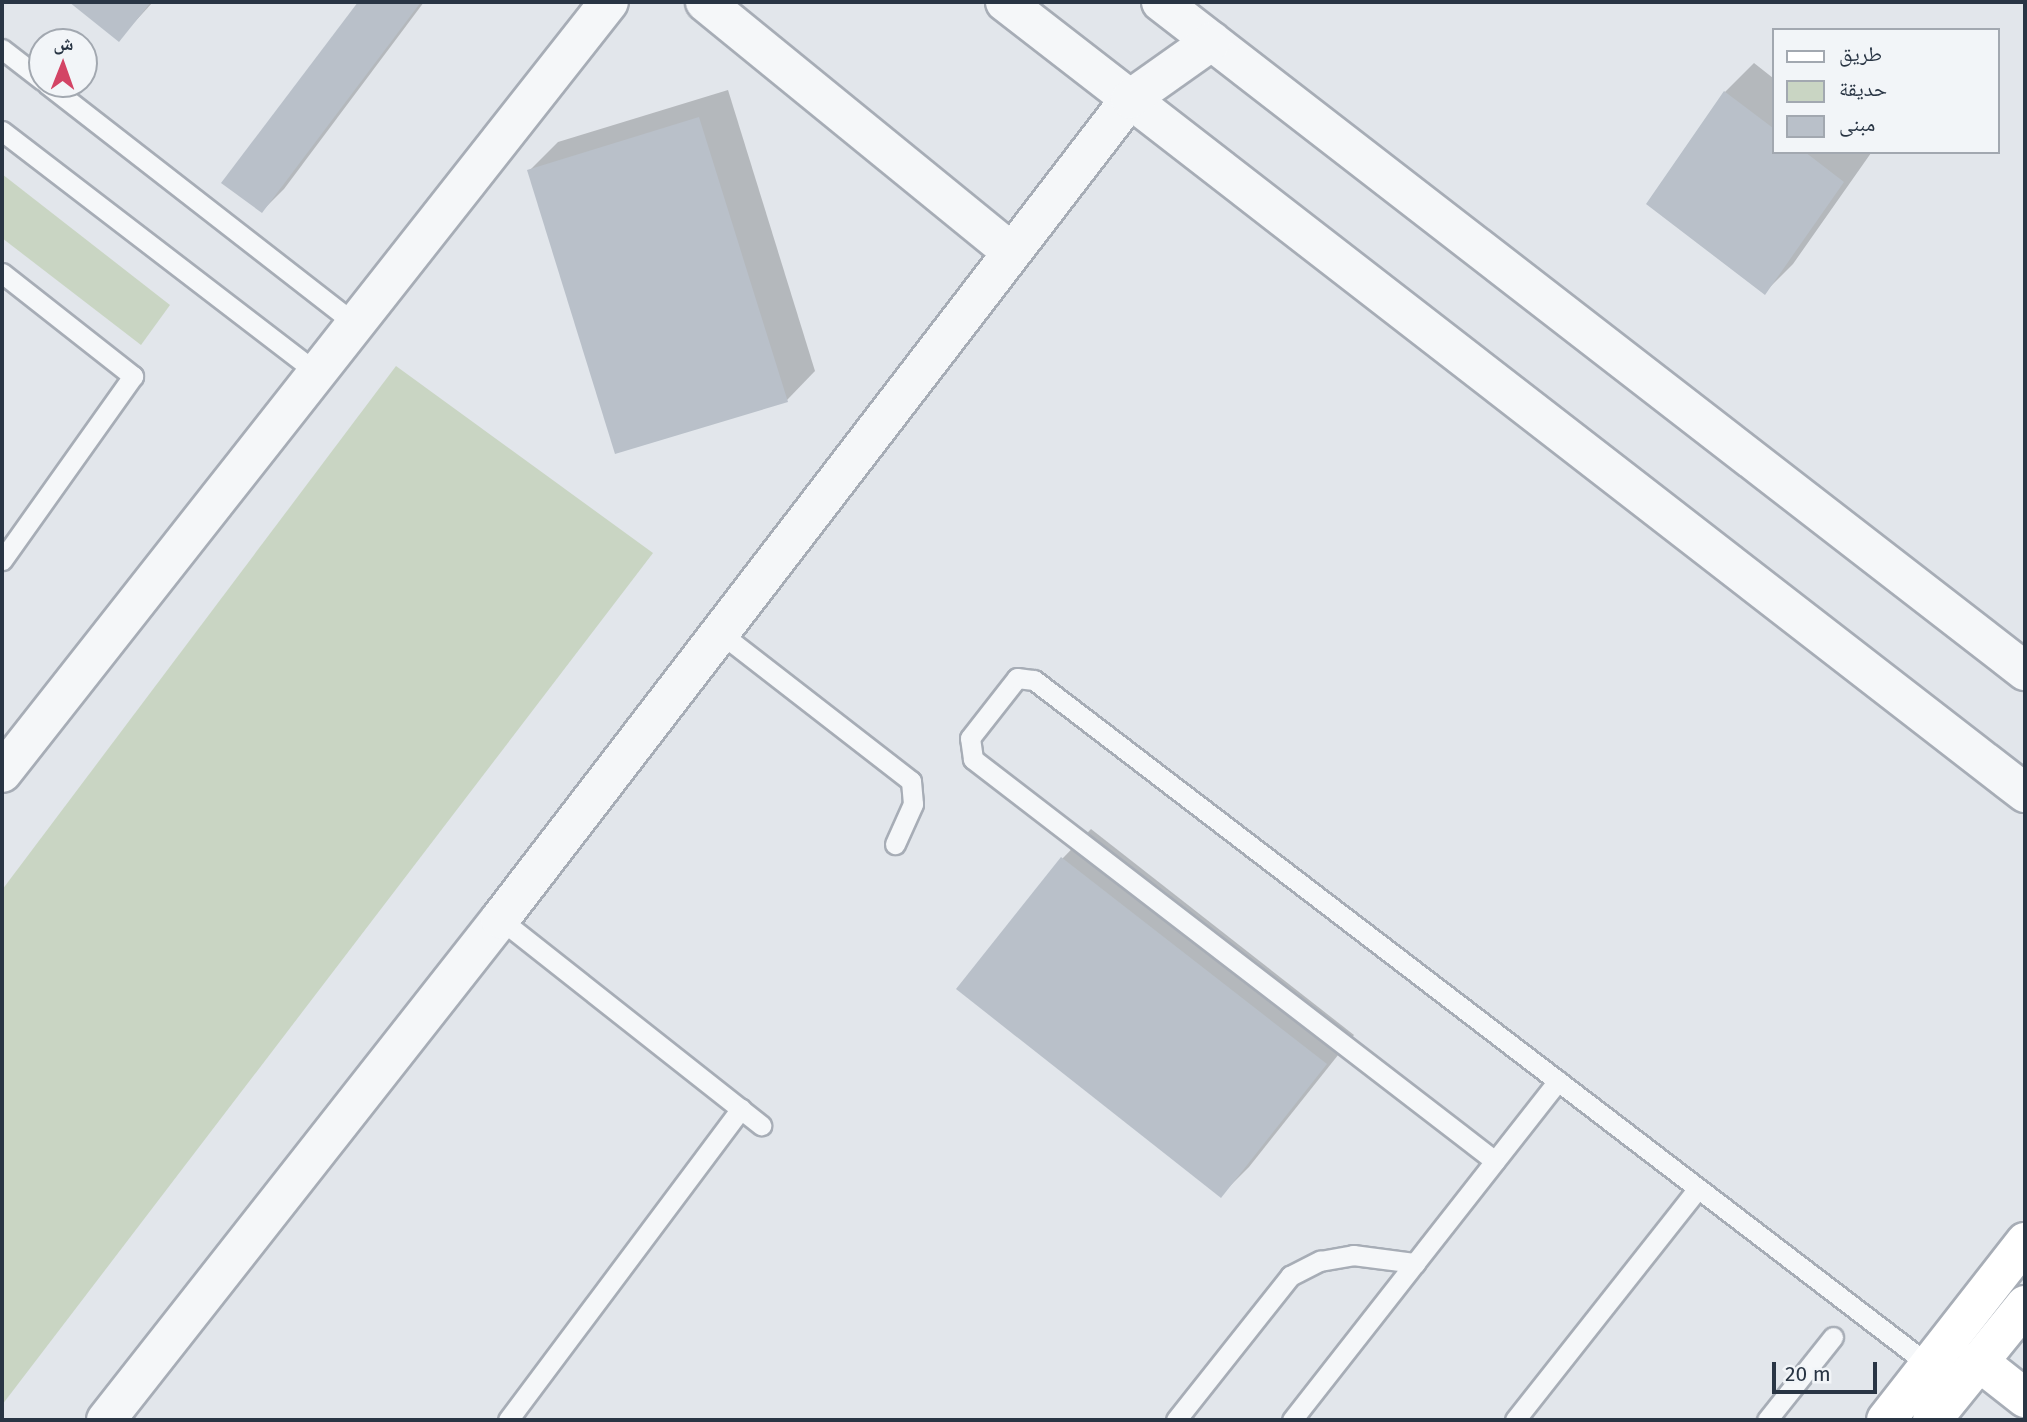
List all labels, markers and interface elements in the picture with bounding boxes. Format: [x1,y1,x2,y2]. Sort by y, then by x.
north arrow [28,28,98,98]
legend [1772,28,1999,154]
text: ش [53,32,74,55]
text: طريق [1839,41,1882,67]
text: حديقة [1839,76,1887,102]
text: مبنى [1839,111,1875,137]
scale bar [1775,1348,1880,1392]
text: 20 m [1785,1361,1831,1387]

